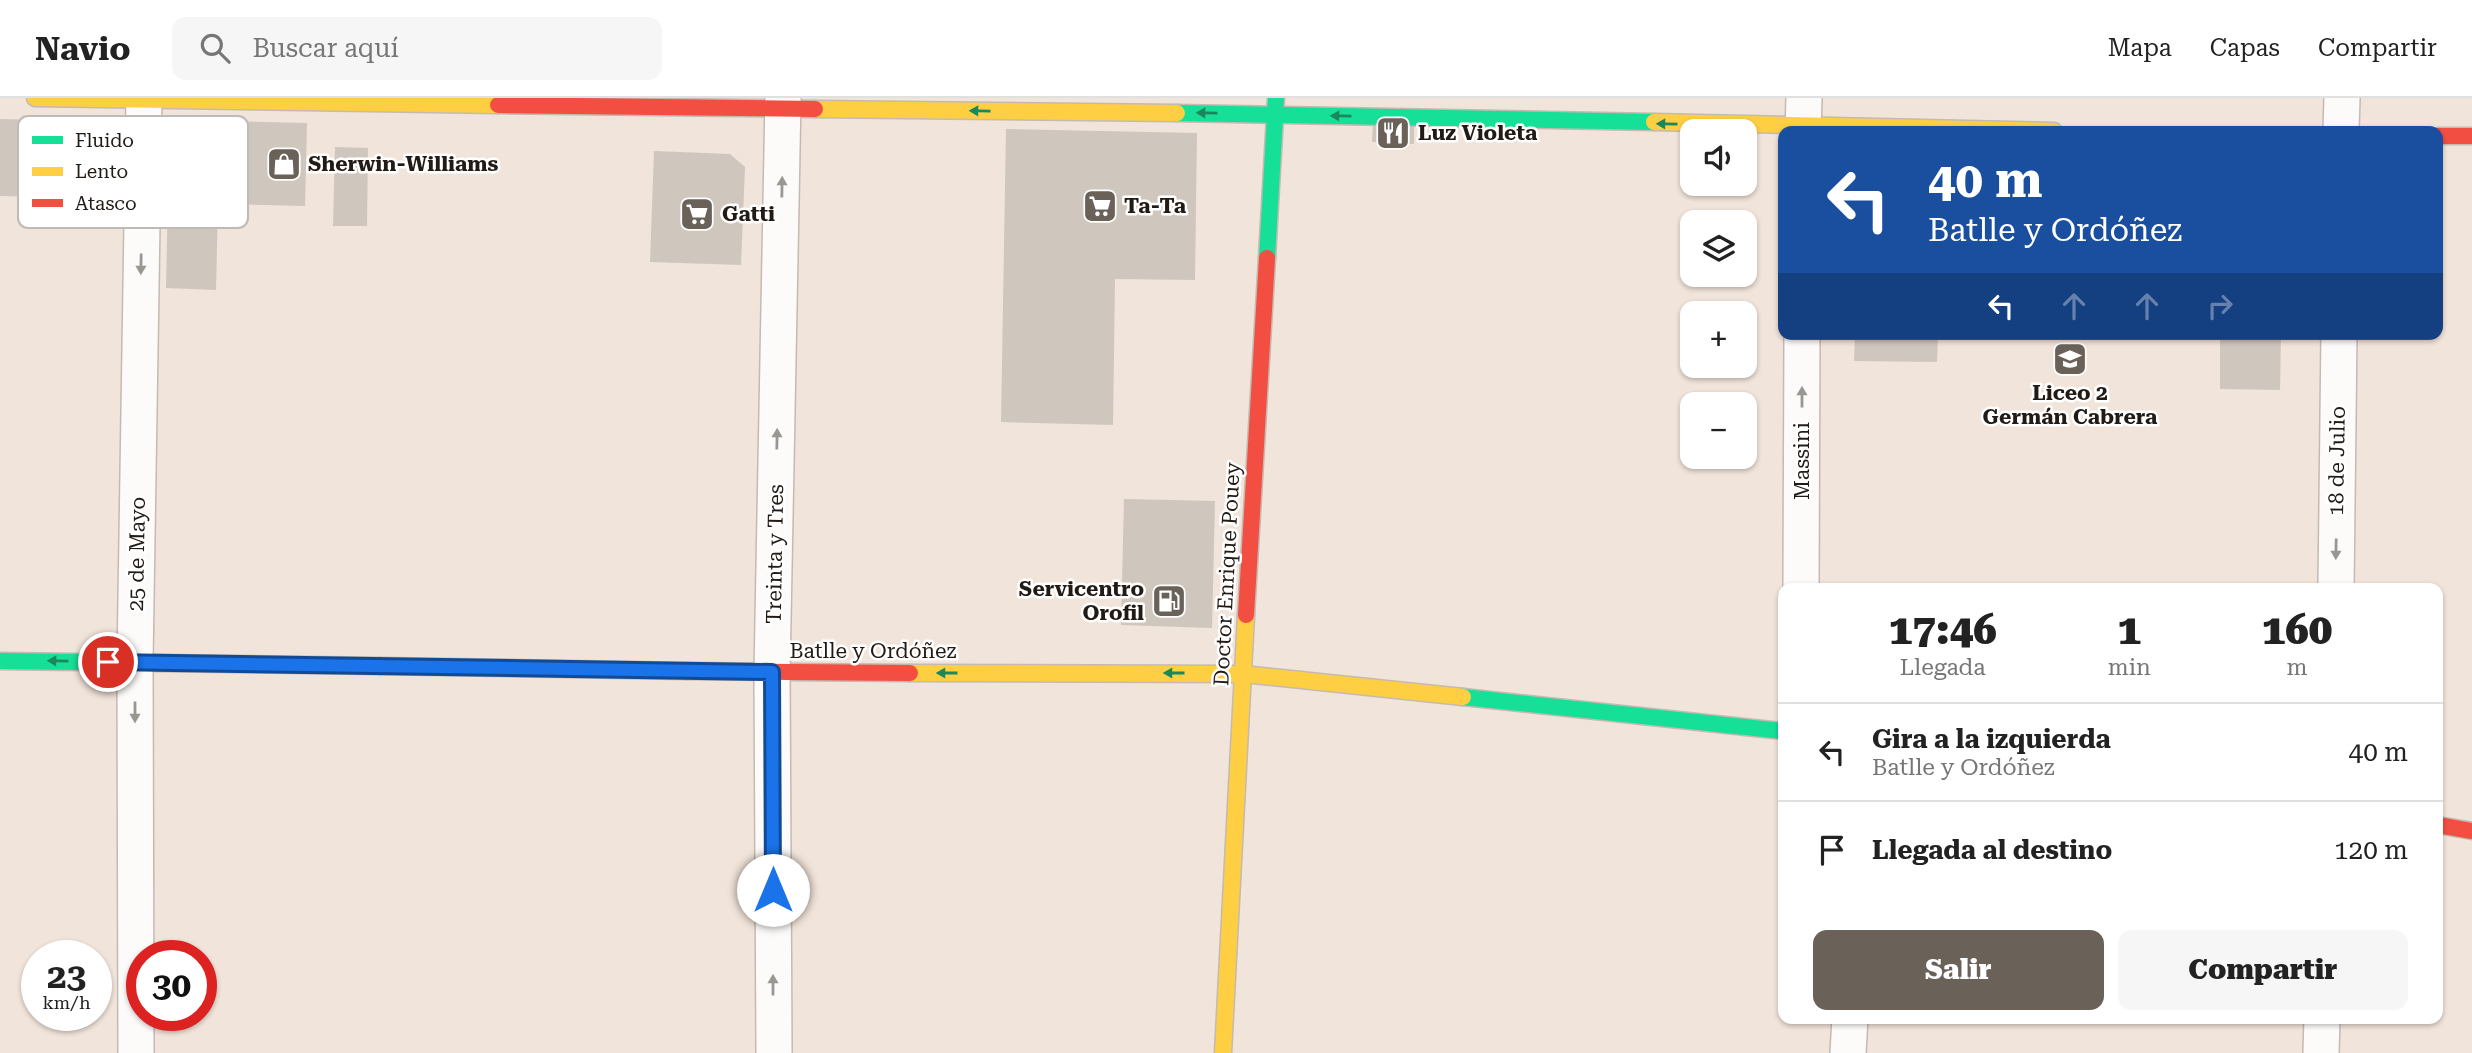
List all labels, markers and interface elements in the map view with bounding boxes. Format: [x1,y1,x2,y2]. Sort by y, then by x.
search box [172,17,662,80]
text: Navio [35,29,130,68]
icon: search [196,29,234,67]
text: Buscar aquí [252,33,399,63]
text: Mapa [2108,34,2172,62]
text: Capas [2210,34,2280,62]
text: Compartir [2318,34,2437,62]
one-way arrow [968,105,990,116]
one-way arrow [1196,108,1218,119]
one-way arrow [1330,110,1352,122]
restaurant icon: Luz Violeta [1374,114,1412,152]
legend [18,116,248,228]
one-way arrow [1656,118,1678,130]
map controls [1680,119,1757,469]
button: sound [1680,119,1757,196]
place label: Luz Violeta [1418,121,1538,145]
text: Fluido [75,129,134,152]
shop icon: Sherwin-Williams [265,145,303,183]
place label: Sherwin-Williams [308,152,499,176]
text: 40 m [1928,152,2043,209]
icon: left [1813,154,1904,245]
text: Lento [75,160,128,183]
one-way arrow [776,176,787,198]
supermarket icon: Ta-Ta [1081,187,1119,225]
text: Atasco [75,192,137,215]
place label: Ta-Ta [1124,194,1187,218]
supermarket icon: Gatti [678,195,716,233]
place label: Gatti [722,202,775,226]
button: layers [1680,210,1757,287]
text: Batlle y Ordóñez [1928,211,2182,249]
one-way arrow [135,253,147,275]
icon: left [1982,287,2020,325]
icon: ahead [2055,287,2093,325]
icon: ahead [2128,287,2166,325]
icon: right [2201,287,2239,325]
button: + [1680,301,1757,378]
school or university icon: Liceo 2 Germán Cabrera [2051,340,2089,378]
place label: Liceo 2 Germán Cabrera [1983,381,2158,429]
one-way arrow [1796,386,1808,408]
button: − [1680,392,1757,469]
street label: 18 de Julio [2324,406,2350,516]
street label: Massini [1790,422,1814,500]
one-way arrow [771,428,783,450]
street label: Doctor Enrique Pouey [1209,461,1245,686]
street label: Treinta y Tres [762,484,788,624]
street label: 25 de Mayo [124,496,150,612]
one-way arrow [2330,539,2342,561]
place label: Servicentro Orofil [1019,577,1144,625]
fuel station icon: Servicentro Orofil [1150,582,1188,620]
text: 17:46 [1889,605,1997,654]
text: 1 [2117,605,2141,654]
text: 160 [2262,605,2332,654]
pin [78,632,138,692]
street label: Batlle y Ordóñez [790,639,957,663]
icon: arrive [89,643,127,681]
text: Llegada [1900,654,1986,681]
text: min [2108,654,2151,681]
text: m [2286,654,2307,681]
one-way arrow [47,656,69,667]
one-way arrow [936,667,958,679]
one-way arrow [1163,667,1185,679]
one-way arrow [129,701,141,723]
text: Gira a la izquierda [1872,724,2111,754]
icon: left [1813,733,1851,771]
text: 40 m [2349,737,2408,767]
text: Batlle y Ordóñez [1872,754,2055,781]
icon: arrive [1813,831,1851,869]
text: Llegada al destino [1872,835,2112,865]
text: 120 m [2334,835,2408,865]
position arrow [736,853,810,927]
button: Salir [1813,930,2104,1010]
button: Compartir [2118,930,2408,1010]
speed limit sign: 30 [126,940,217,1031]
text: 23 [47,956,86,997]
one-way arrow [768,974,779,996]
text: km/h [42,992,91,1013]

